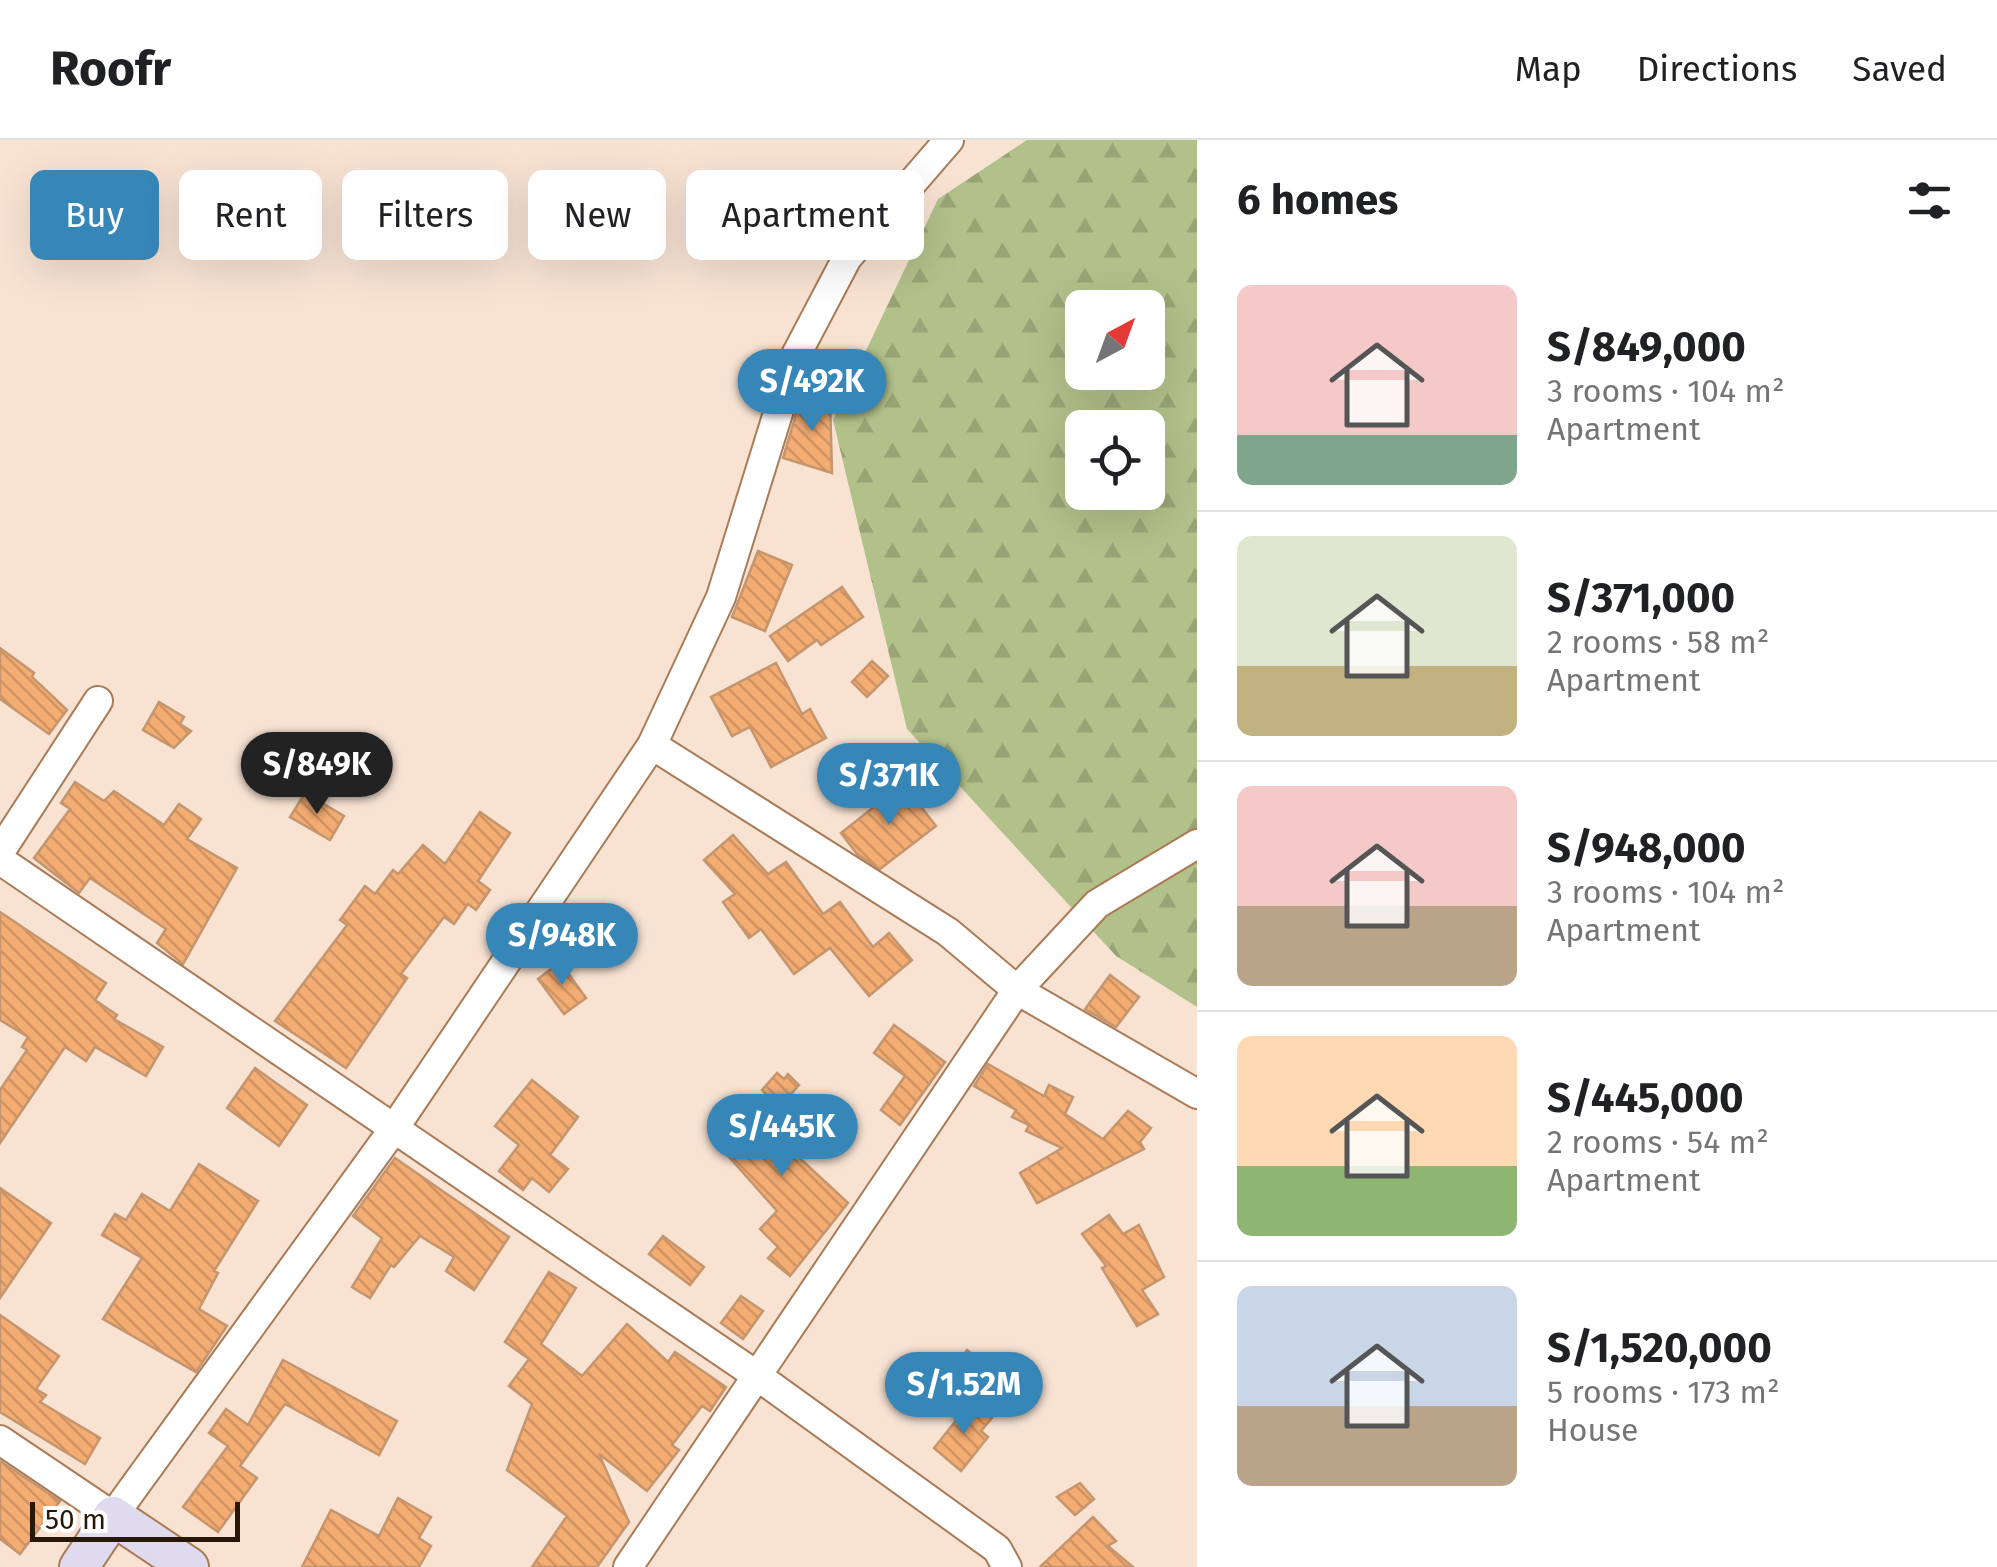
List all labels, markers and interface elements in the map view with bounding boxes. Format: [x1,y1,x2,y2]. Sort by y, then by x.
text: Roofr [50,40,171,98]
text: Map [1515,48,1582,90]
text: Directions [1637,48,1797,90]
text: Saved [1852,48,1947,90]
chip: Buy [30,170,159,260]
chip: Rent [179,170,322,260]
chip: Filters [342,170,508,260]
chip: New [528,170,666,260]
chip: Apartment [686,170,924,260]
icon: filters [1902,173,1957,228]
text: 6 homes [1237,175,1398,225]
north arrow [1065,290,1165,390]
map controls [1065,290,1165,510]
text: S/849,000 [1547,322,1746,372]
icon: home [1317,325,1437,445]
pin: S/492K [731,349,893,434]
text: S/492K [760,362,864,400]
text: 3 rooms · 104 m² [1547,372,1785,410]
button: locate [1065,410,1165,510]
text: Apartment [1547,410,1701,448]
text: S/371,000 [1547,573,1735,623]
icon: home [1317,576,1437,696]
text: 2 rooms · 58 m² [1547,623,1769,661]
text: Apartment [1547,661,1701,699]
pin: S/849K [236,732,398,817]
pin: S/371K [808,743,970,828]
text: S/849K [263,745,371,783]
text: S/371K [839,756,939,794]
text: S/948,000 [1547,823,1746,873]
icon: home [1317,826,1437,946]
text: 3 rooms · 104 m² [1547,873,1785,911]
pin: S/948K [481,903,643,988]
text: Apartment [1547,911,1701,949]
text: S/948K [508,916,616,954]
text: S/445,000 [1547,1073,1744,1123]
icon: home [1317,1076,1437,1196]
pin: S/445K [701,1094,863,1179]
text: S/445K [729,1107,835,1145]
text: 2 rooms · 54 m² [1547,1123,1769,1161]
text: Apartment [1547,1161,1701,1199]
text: S/1,520,000 [1547,1323,1772,1373]
icon: home [1317,1326,1437,1446]
pin: S/1.52M [872,1352,1056,1437]
text: S/1.52M [907,1365,1021,1403]
text: 5 rooms · 173 m² [1547,1373,1780,1411]
text: House [1547,1411,1638,1449]
scale bar [30,1497,240,1542]
text: 50 m [45,1503,106,1536]

